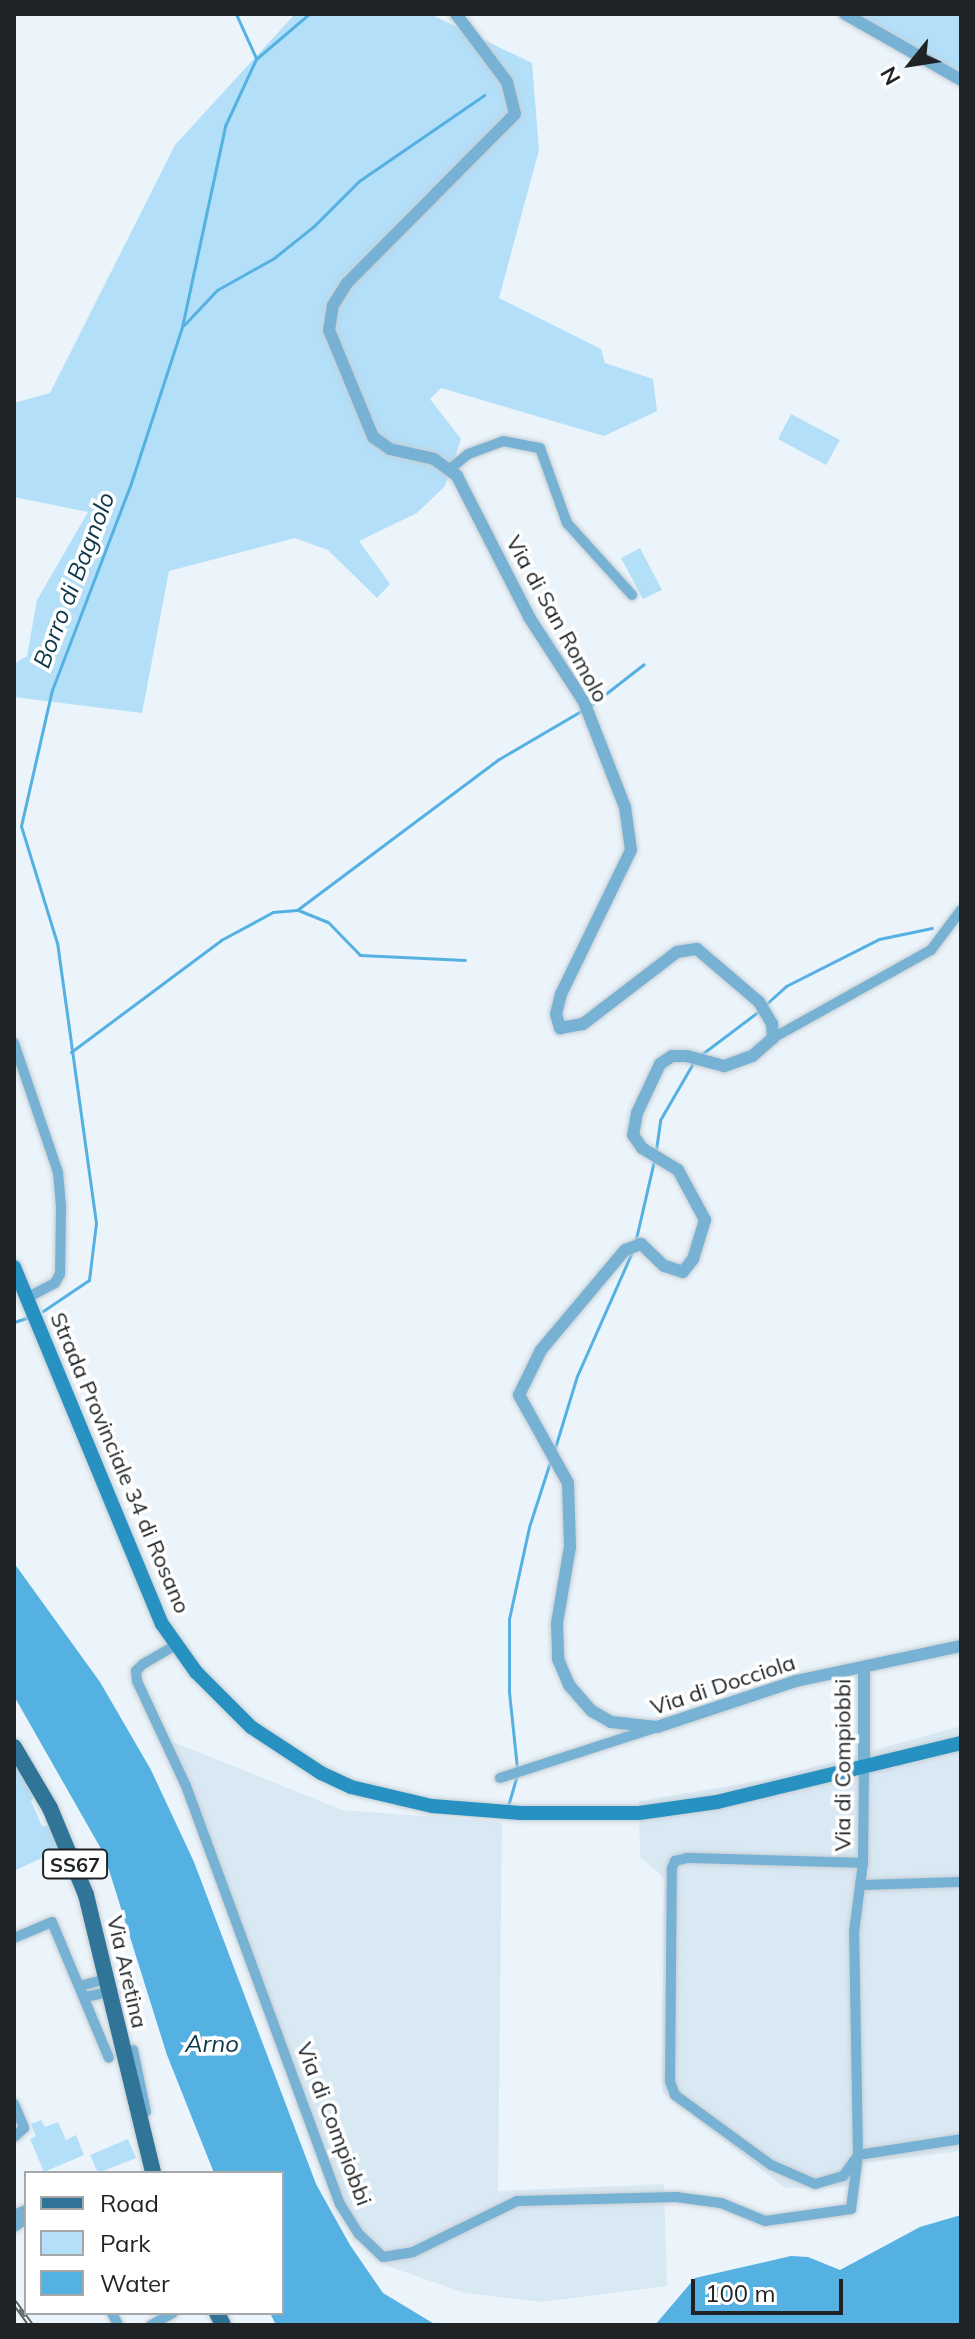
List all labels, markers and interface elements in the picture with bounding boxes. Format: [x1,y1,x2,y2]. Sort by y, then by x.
north arrow [871,24,951,104]
text: N [874,62,906,90]
water label: Borro di Bagnolo [27,488,121,672]
street label: Via di San Romolo [500,531,614,707]
street label: Strada Provinciale 34 di Rosano [44,1309,196,1617]
street label: Via di Docciola [647,1649,799,1721]
street label: Via di Compiobbi [830,1679,856,1851]
road number: SS67 [41,1848,109,1880]
street label: Via Aretina [101,1913,153,2031]
water label: Arno [185,2030,239,2058]
street label: Via di Compiobbi [291,2039,377,2209]
legend [24,2171,284,2315]
text: Road [100,2188,159,2218]
text: Park [100,2228,151,2258]
scale bar [695,2263,847,2313]
text: Water [100,2268,170,2298]
text: 100 m [705,2278,776,2308]

